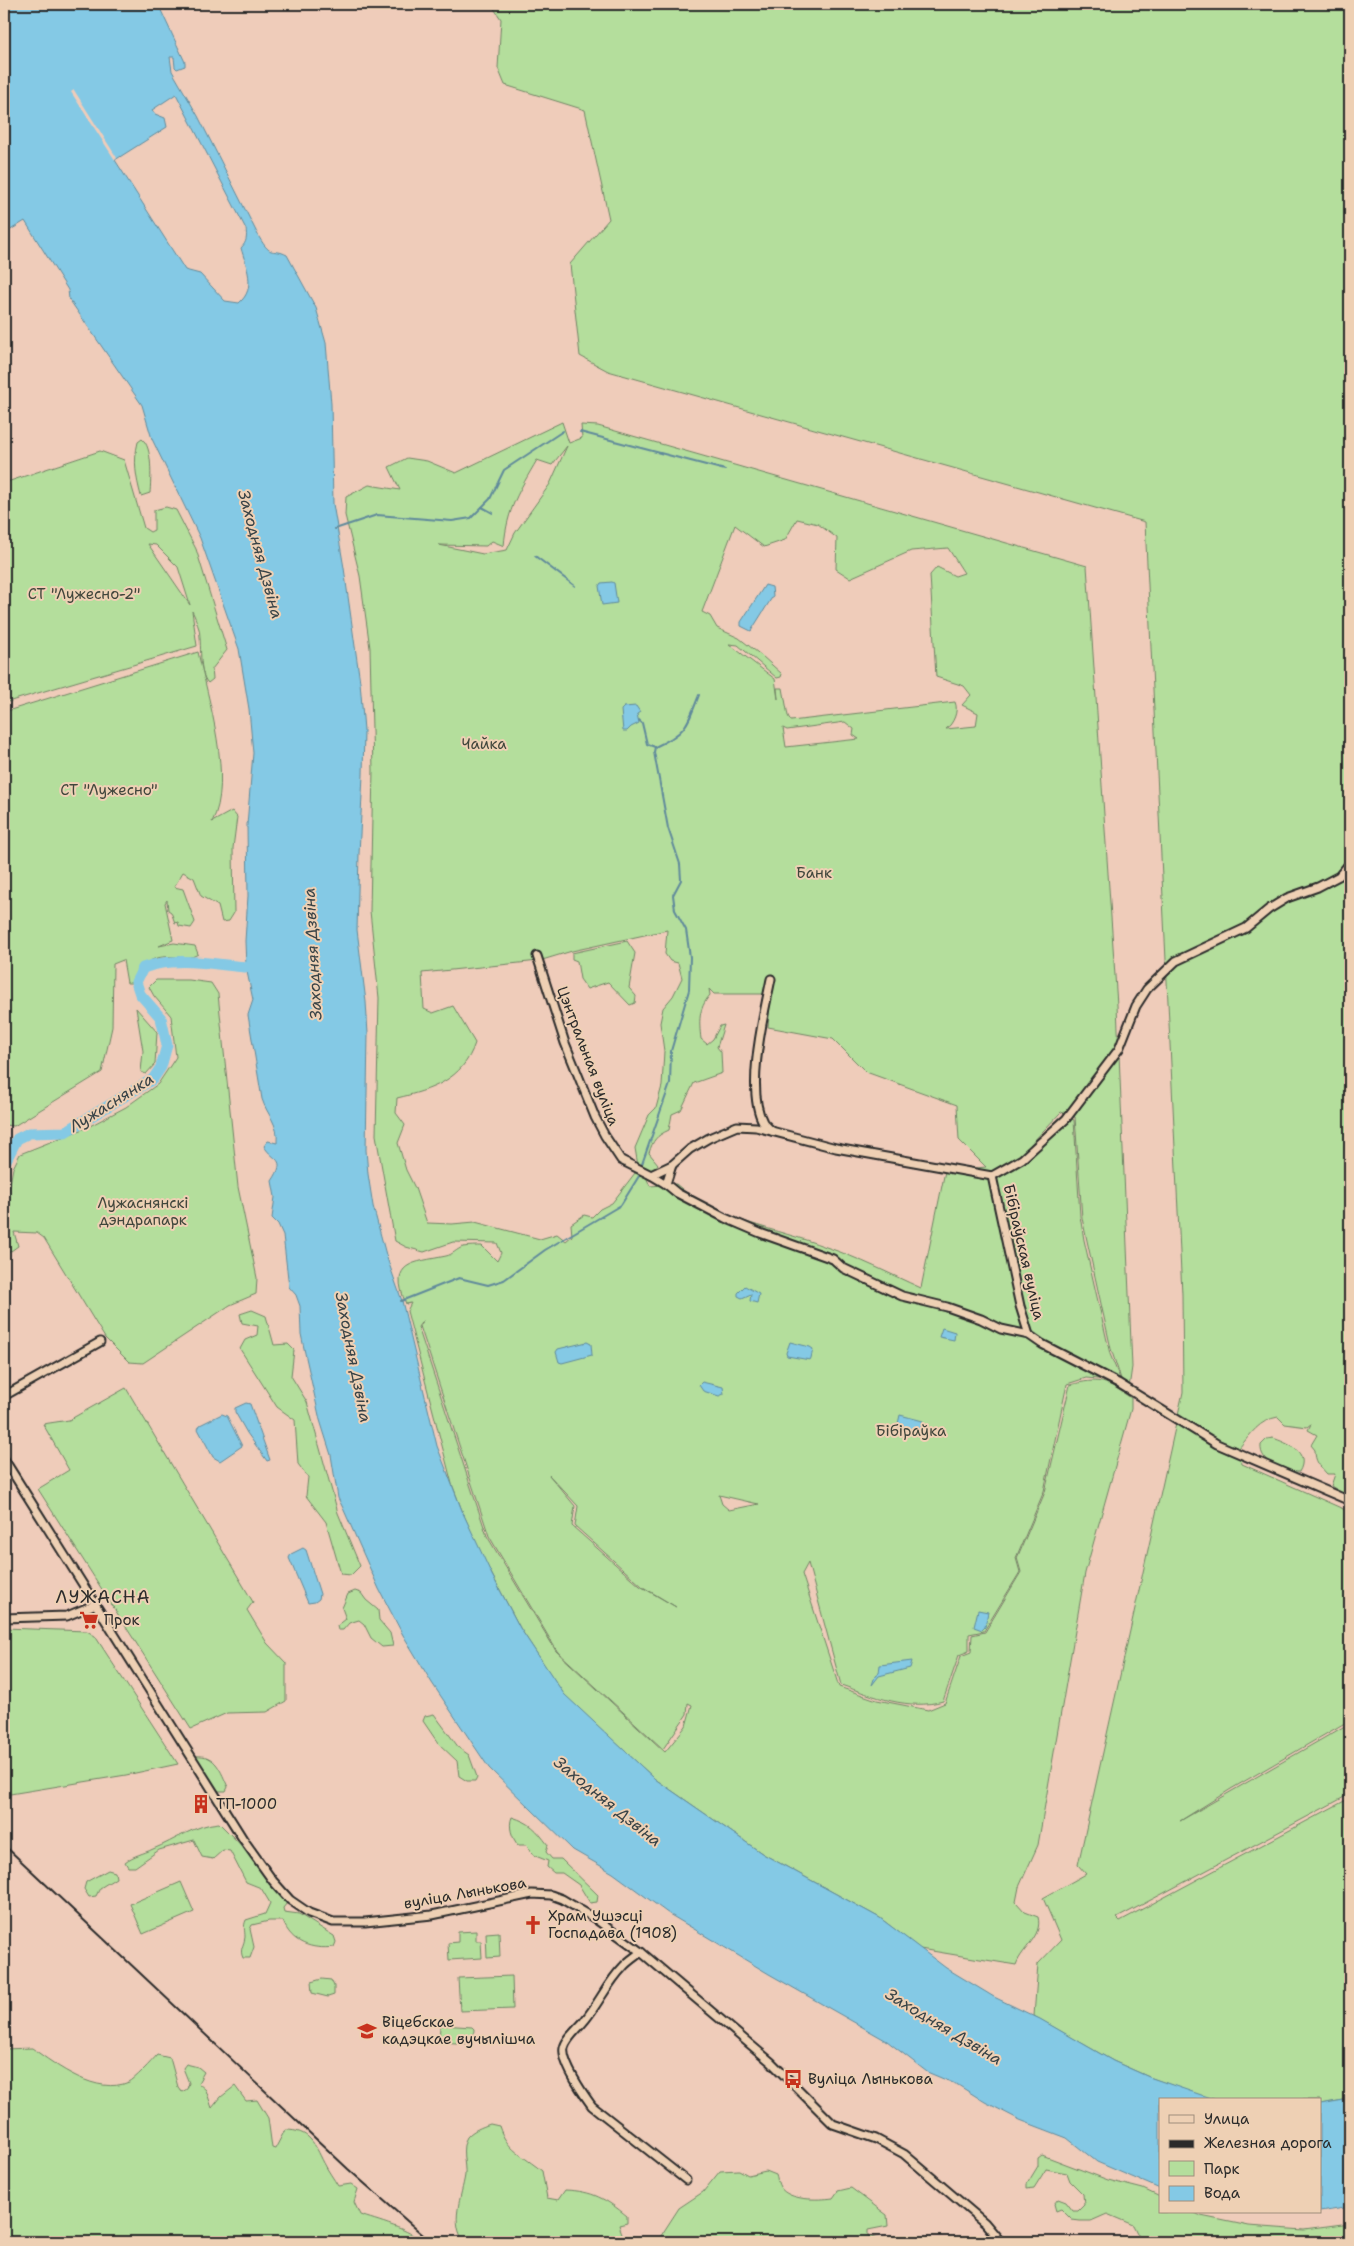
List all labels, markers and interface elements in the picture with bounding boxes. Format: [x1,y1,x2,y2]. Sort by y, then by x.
water label: Заходняя Дзвіна [233,487,288,621]
park label: СТ "Лужесно-2" [28,584,140,604]
park label: Чайка [461,734,507,754]
park label: СТ "Лужесно" [60,780,158,800]
park label: Банк [796,863,832,883]
water label: Заходняя Дзвіна [299,887,326,1021]
street label: Цэнтральная вуліца [552,983,624,1129]
water label: Лужаснянка [64,1068,158,1137]
street label: Бібіраўская вуліца [999,1182,1049,1322]
park label: Лужаснянскі дэндрапарк [97,1193,189,1230]
water label: Заходняя Дзвіна [331,1290,376,1424]
park label: Бібіраўка [876,1421,947,1441]
district label: ЛУЖАСНА [55,1585,151,1609]
supermarket icon: Прок [78,1609,100,1631]
place label: Прок [104,1610,140,1630]
water label: Заходняя Дзвіна [550,1752,666,1851]
building icon: ТП-1000 [190,1793,212,1815]
place label: ТП-1000 [216,1794,277,1814]
street label: вуліца Лынькова [402,1872,528,1914]
place label: Храм Ушэсці Госпадава (1908) [548,1906,677,1943]
church icon: Храм Ушэсці Госпадава (1908) [522,1914,544,1936]
water label: Заходняя Дзвіна [882,1983,1006,2070]
place label: Віцебскае кадэцкае вучылішча [382,2012,536,2049]
school or university icon: Віцебскае кадэцкае вучылішча [356,2020,378,2042]
bus stop icon: Вуліца Лынькова [782,2068,804,2090]
place label: Вуліца Лынькова [808,2069,933,2089]
legend [1159,2098,1322,2214]
text: Улица [1204,2109,1250,2129]
text: Железная дорога [1204,2133,1332,2153]
text: Парк [1204,2159,1240,2179]
text: Вода [1204,2183,1241,2203]

